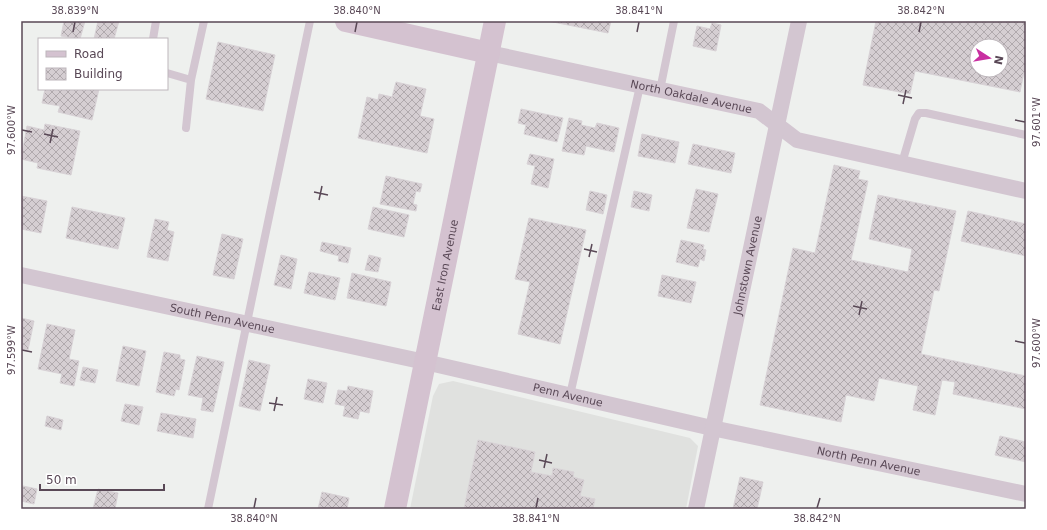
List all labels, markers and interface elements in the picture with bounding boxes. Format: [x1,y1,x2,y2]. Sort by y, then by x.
text: 38.839°N [51,5,99,16]
text: 38.840°N [333,5,381,16]
text: 38.841°N [615,5,663,16]
text: 38.842°N [897,5,945,16]
legend [38,38,168,90]
north arrow [969,38,1009,78]
text: Road [74,47,104,61]
text: N [991,54,1006,66]
text: Building [74,67,123,81]
street label: North Oakdale Avenue [629,78,754,116]
text: 97.601°W [1031,97,1042,147]
text: 97.600°W [6,105,17,155]
street label: Johnstown Avenue [731,214,765,317]
street label: East Iron Avenue [430,218,461,312]
street label: South Penn Avenue [169,301,276,337]
text: 97.600°W [1031,318,1042,368]
text: 97.599°W [6,325,17,375]
street label: Penn Avenue [532,381,604,410]
street label: North Penn Avenue [816,444,922,479]
scale bar [40,466,164,492]
text: 50 m [46,473,77,487]
text: 38.840°N [230,513,278,524]
text: 38.841°N [512,513,560,524]
text: 38.842°N [793,513,841,524]

